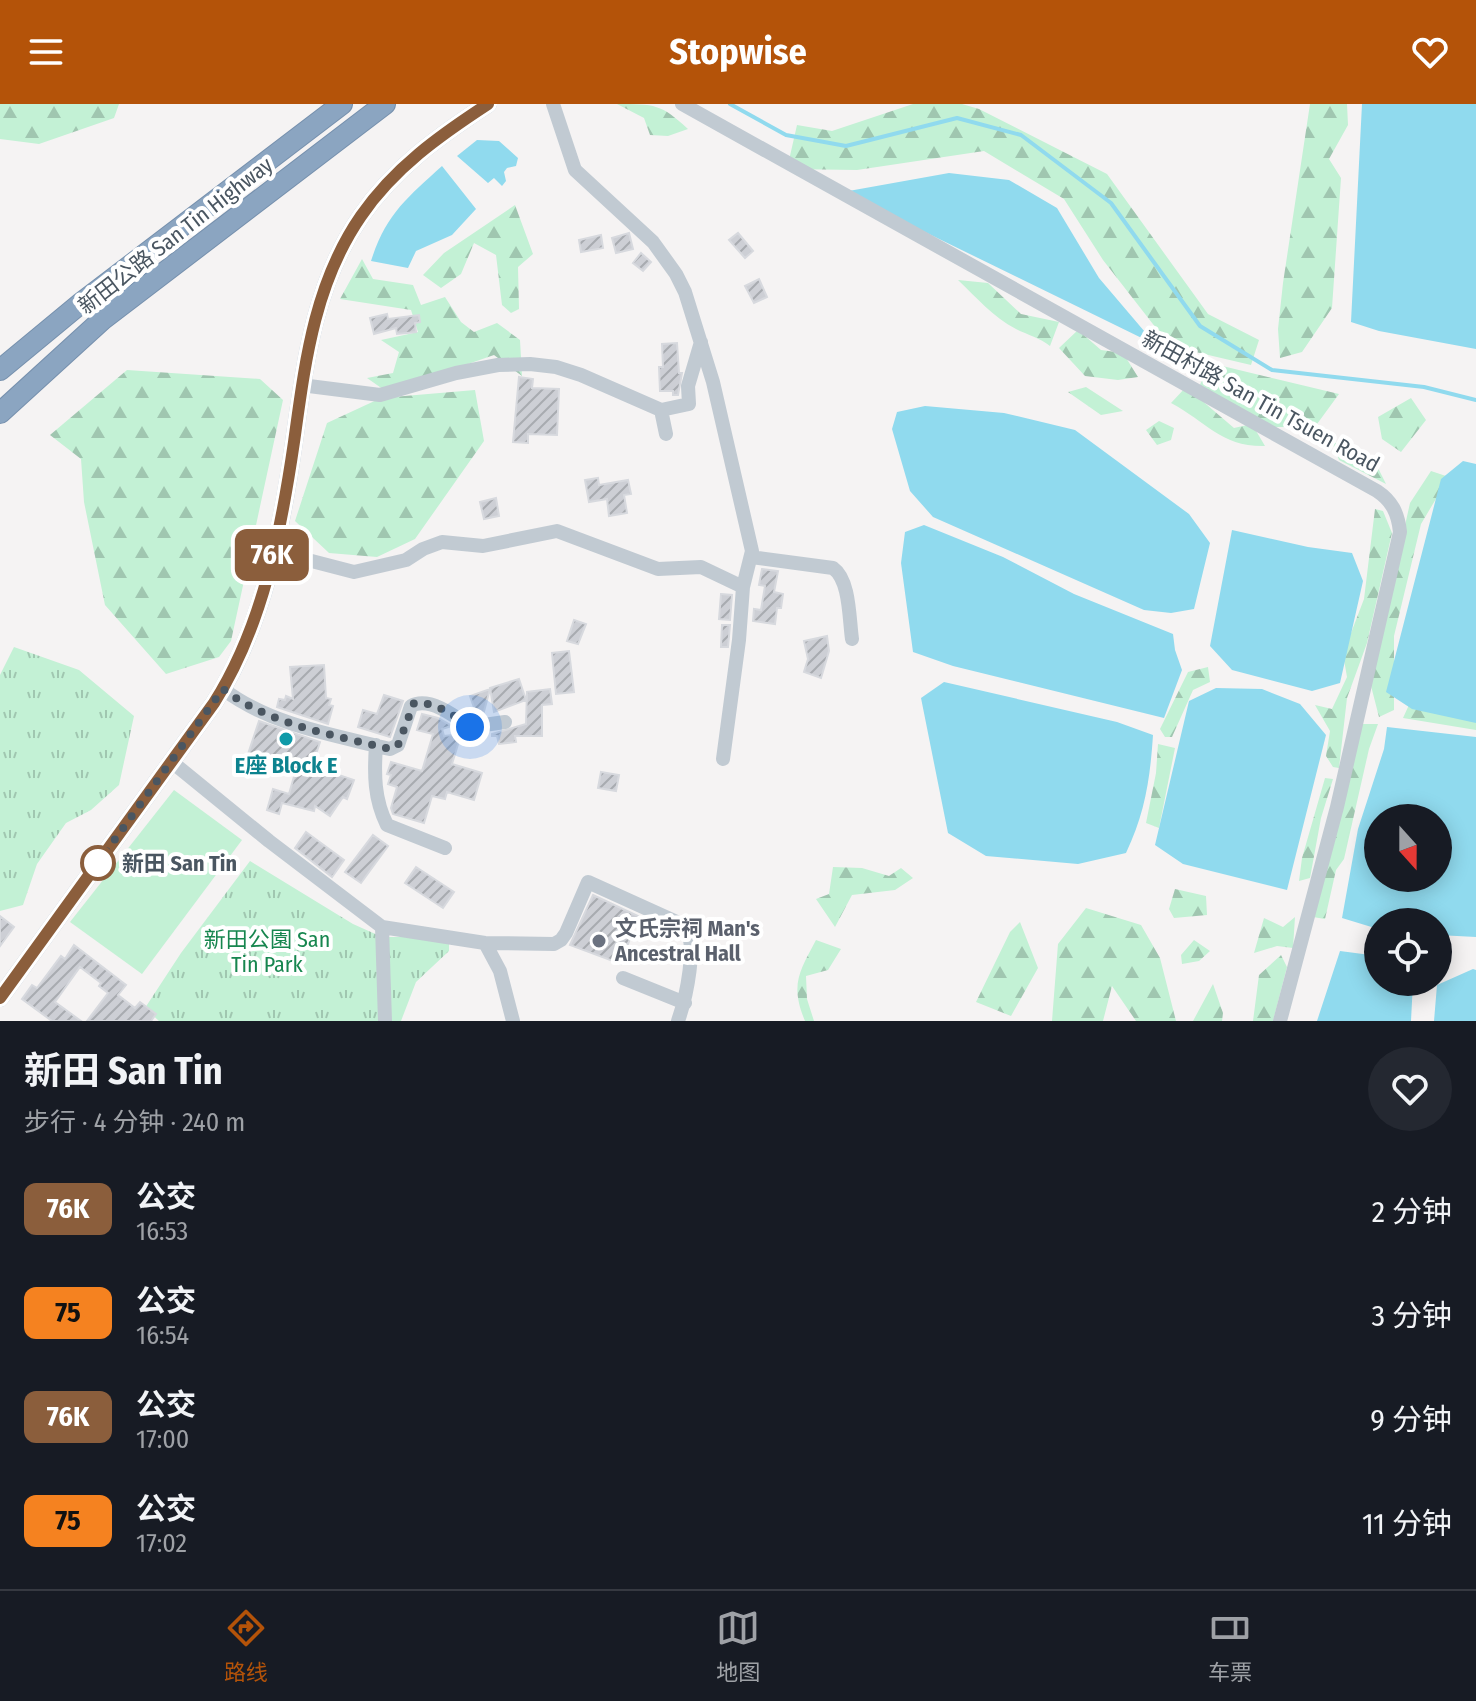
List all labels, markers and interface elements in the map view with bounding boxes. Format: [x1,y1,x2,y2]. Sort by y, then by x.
icon: menu [24,30,68,74]
text: Stopwise [669,30,807,74]
icon: heart [1408,30,1452,74]
street label: 新田公路 San Tin Highway [73,151,278,320]
street label: 新田村路 San Tin Tsuen Road [1137,325,1384,478]
line badge: 76K [226,529,318,581]
text: 76K [251,538,293,571]
your location [450,707,490,747]
marker: E座 Block E [277,730,295,748]
place label: E座 Block E [235,752,337,779]
north arrow [1364,804,1452,892]
map controls [1364,804,1452,996]
marker: 新田 San Tin [81,846,115,880]
place label: 新田 San Tin [122,850,237,877]
button: locate [1364,908,1452,996]
place label: 文氏宗祠 Man's Ancestral Hall [614,915,760,967]
park label: 新田公園 San Tin Park [204,926,330,978]
marker: 文氏宗祠 Man's Ancestral Hall [590,932,608,950]
button: heart [1368,1047,1452,1131]
text: 新田 San Tin [24,1048,223,1094]
text: 步行 · 4 分钟 · 240 m [24,1107,245,1138]
text: 公交 [136,1179,196,1215]
text: 76K [47,1192,89,1225]
text: 2 分钟 [1372,1194,1452,1230]
text: 16:53 [136,1216,188,1247]
text: 公交 [136,1283,196,1319]
text: 75 [55,1296,81,1329]
text: 3 分钟 [1371,1298,1452,1334]
text: 16:54 [136,1320,189,1351]
text: 公交 [136,1387,196,1423]
text: 76K [47,1400,89,1433]
text: 9 分钟 [1370,1402,1452,1438]
text: 17:00 [136,1424,189,1455]
text: 公交 [136,1491,196,1527]
text: 75 [55,1504,81,1537]
text: 11 分钟 [1362,1506,1452,1542]
text: 17:02 [136,1528,187,1559]
tab: 路线 [224,1606,268,1686]
tab: 地图 [716,1606,760,1686]
tab: 车票 [1208,1606,1252,1686]

